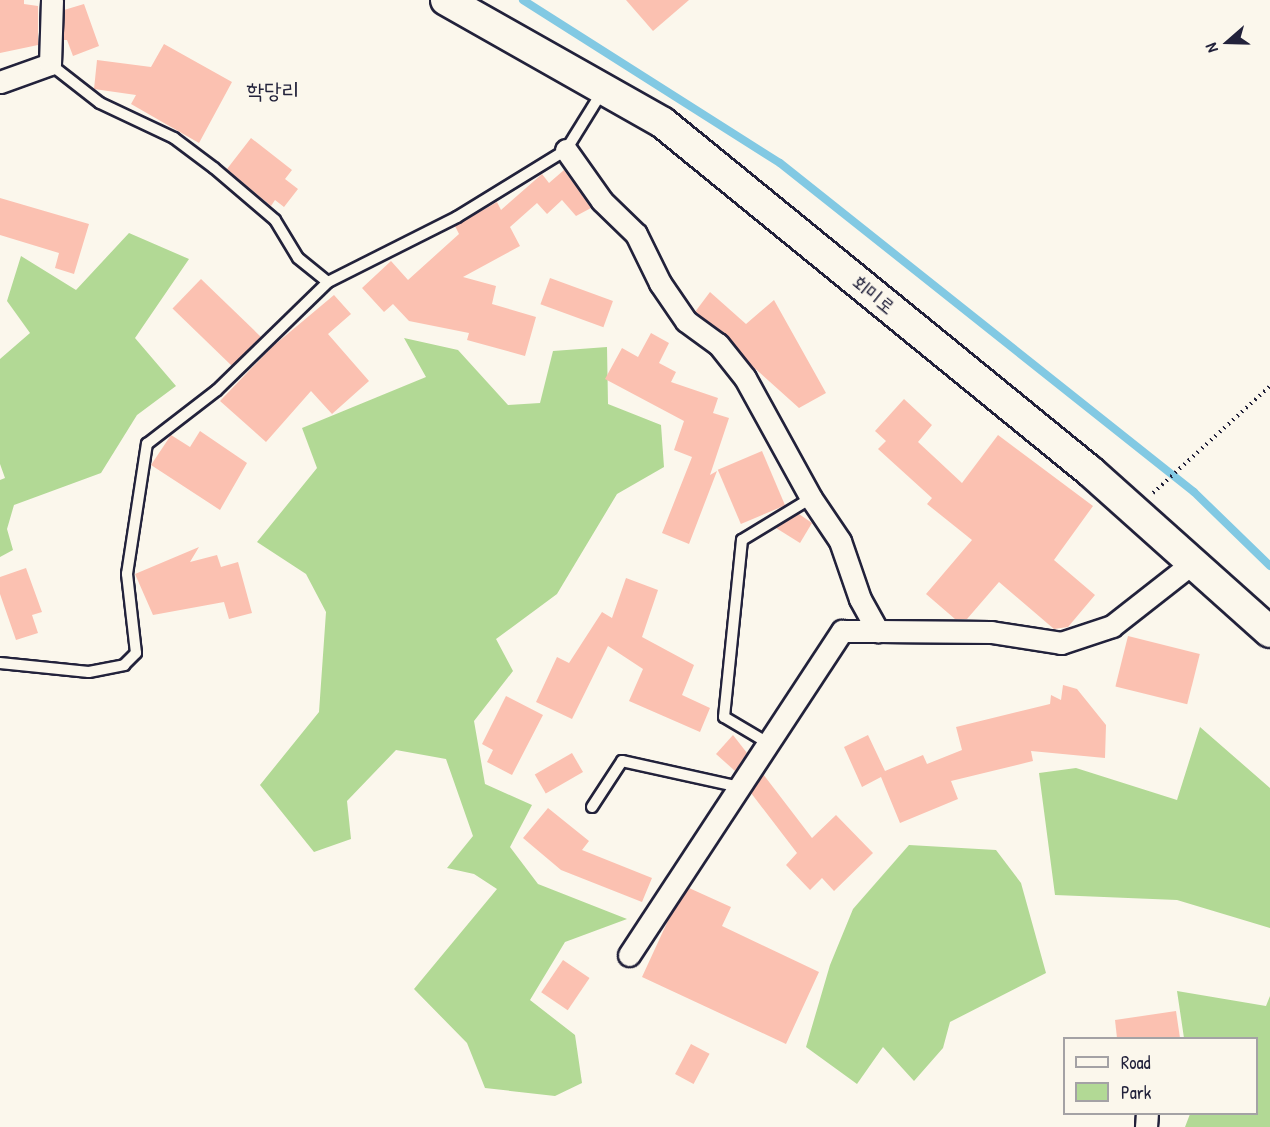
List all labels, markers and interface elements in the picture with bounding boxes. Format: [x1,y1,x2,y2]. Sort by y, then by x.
north arrow [1198,12,1258,72]
text: N [1199,40,1223,56]
district label: 학당리 [246,78,300,104]
street label: 회미로 [848,269,900,319]
legend [1063,1037,1258,1115]
text: Road [1121,1050,1151,1075]
text: Park [1121,1080,1151,1105]

